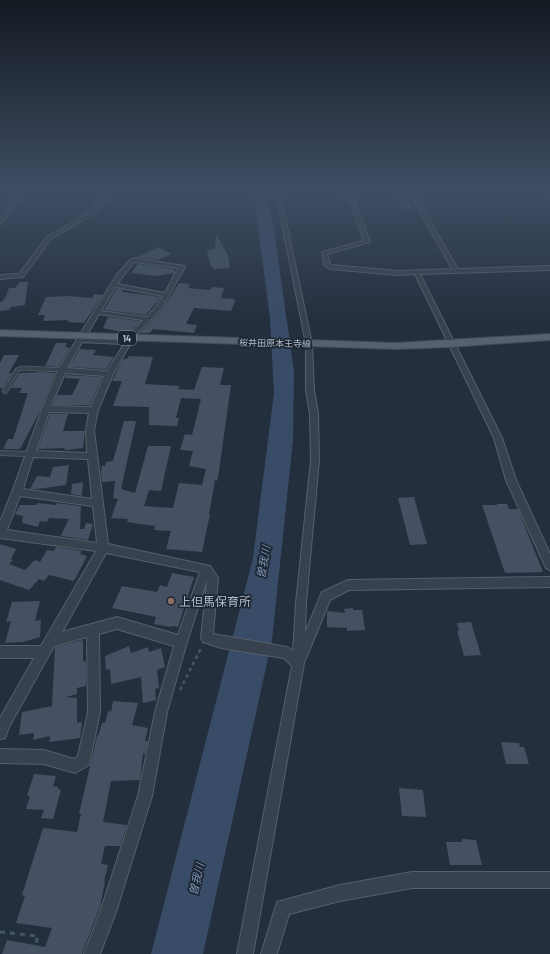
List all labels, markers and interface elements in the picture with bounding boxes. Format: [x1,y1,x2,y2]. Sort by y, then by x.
road number: 14 [118,331,136,345]
street label: 桜井田原本王寺線 [239,337,312,349]
water label: 曽我川 [254,544,272,579]
place label: 上但馬保育所 [179,594,251,608]
marker: 上但馬保育所 [166,596,176,606]
water label: 曽我川 [186,860,206,897]

